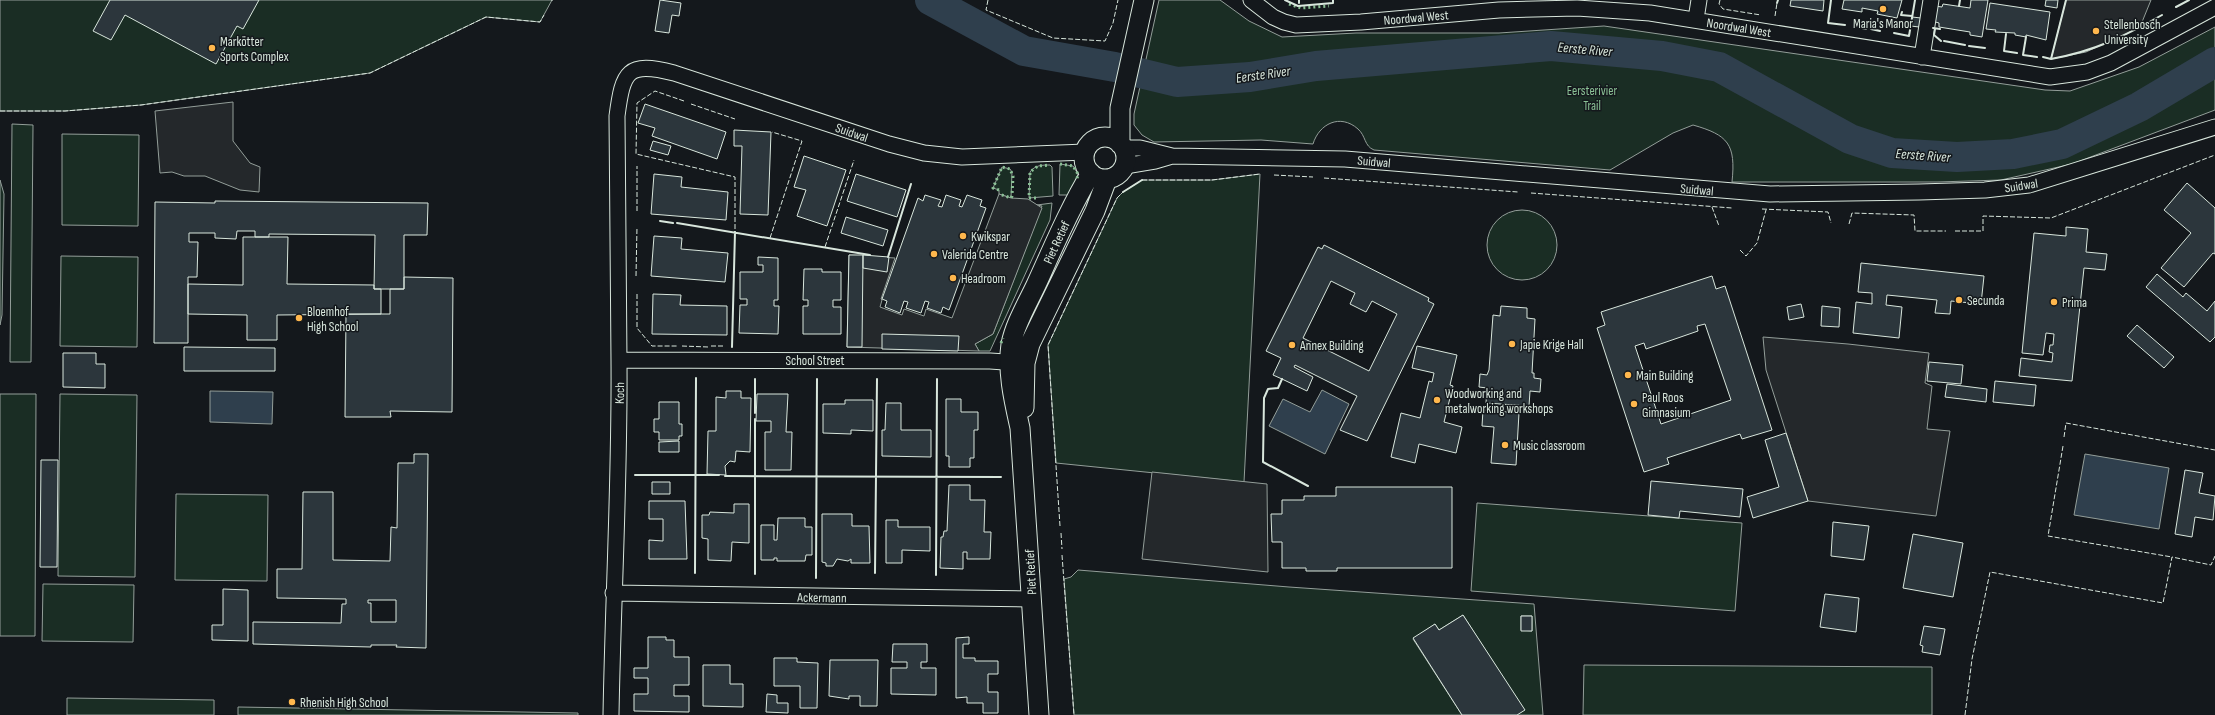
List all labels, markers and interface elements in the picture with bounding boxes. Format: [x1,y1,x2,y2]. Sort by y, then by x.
marker: Maria's Manor [1878,4,1888,14]
street label: Noordwal West [1383,7,1449,29]
street label: Noordwal West [1705,15,1772,41]
place label: Maria's Manor [1853,16,1913,32]
place label: Stellenbosch University [2104,17,2161,48]
marker: Stellenbosch University [2091,26,2101,36]
place label: Markötter Sports Complex [220,34,289,65]
water label: Eerste River [1557,39,1614,60]
marker: Markötter Sports Complex [207,43,217,53]
water label: Eerste River [1235,62,1293,87]
park label: Eersterivier Trail [1567,83,1617,114]
street label: Suidwal [833,120,870,146]
water label: Eerste River [1895,145,1952,166]
street label: Suidwal [1357,153,1391,171]
street label: Suidwal [2003,175,2039,197]
street label: Suidwal [1680,181,1714,199]
street label: Piet Retief [1040,218,1074,266]
place label: Kwikspar [971,229,1010,245]
marker: Kwikspar [958,231,968,241]
place label: Valerida Centre [942,247,1009,263]
marker: Valerida Centre [929,249,939,259]
place label: Headroom [961,271,1006,287]
marker: Headroom [948,273,958,283]
place label: Secunda [1967,293,2004,309]
marker: Secunda [1954,295,1964,305]
place label: Prima [2062,295,2087,311]
marker: Prima [2049,297,2059,307]
place label: Bloemhof High School [307,304,358,335]
marker: Bloemhof High School [294,313,304,323]
place label: Japie Krige Hall [1519,337,1584,353]
place label: Annex Building [1299,338,1364,354]
marker: Japie Krige Hall [1507,339,1517,349]
marker: Annex Building [1287,340,1297,350]
street label: School Street [785,353,845,369]
place label: Main Building [1636,368,1693,384]
marker: Main Building [1623,370,1633,380]
street label: Koch [612,382,628,404]
place label: Woodworking and metalworking workshops [1445,386,1554,417]
place label: Paul Roos Gimnasium [1642,390,1691,421]
marker: Woodworking and metalworking workshops [1432,395,1442,405]
marker: Paul Roos Gimnasium [1629,399,1639,409]
place label: Music classroom [1513,438,1585,454]
marker: Music classroom [1500,440,1510,450]
street label: Piet Retief [1022,549,1040,595]
street label: Ackermann [796,590,847,606]
place label: Rhenish High School [300,695,388,711]
marker: Rhenish High School [287,697,297,707]

